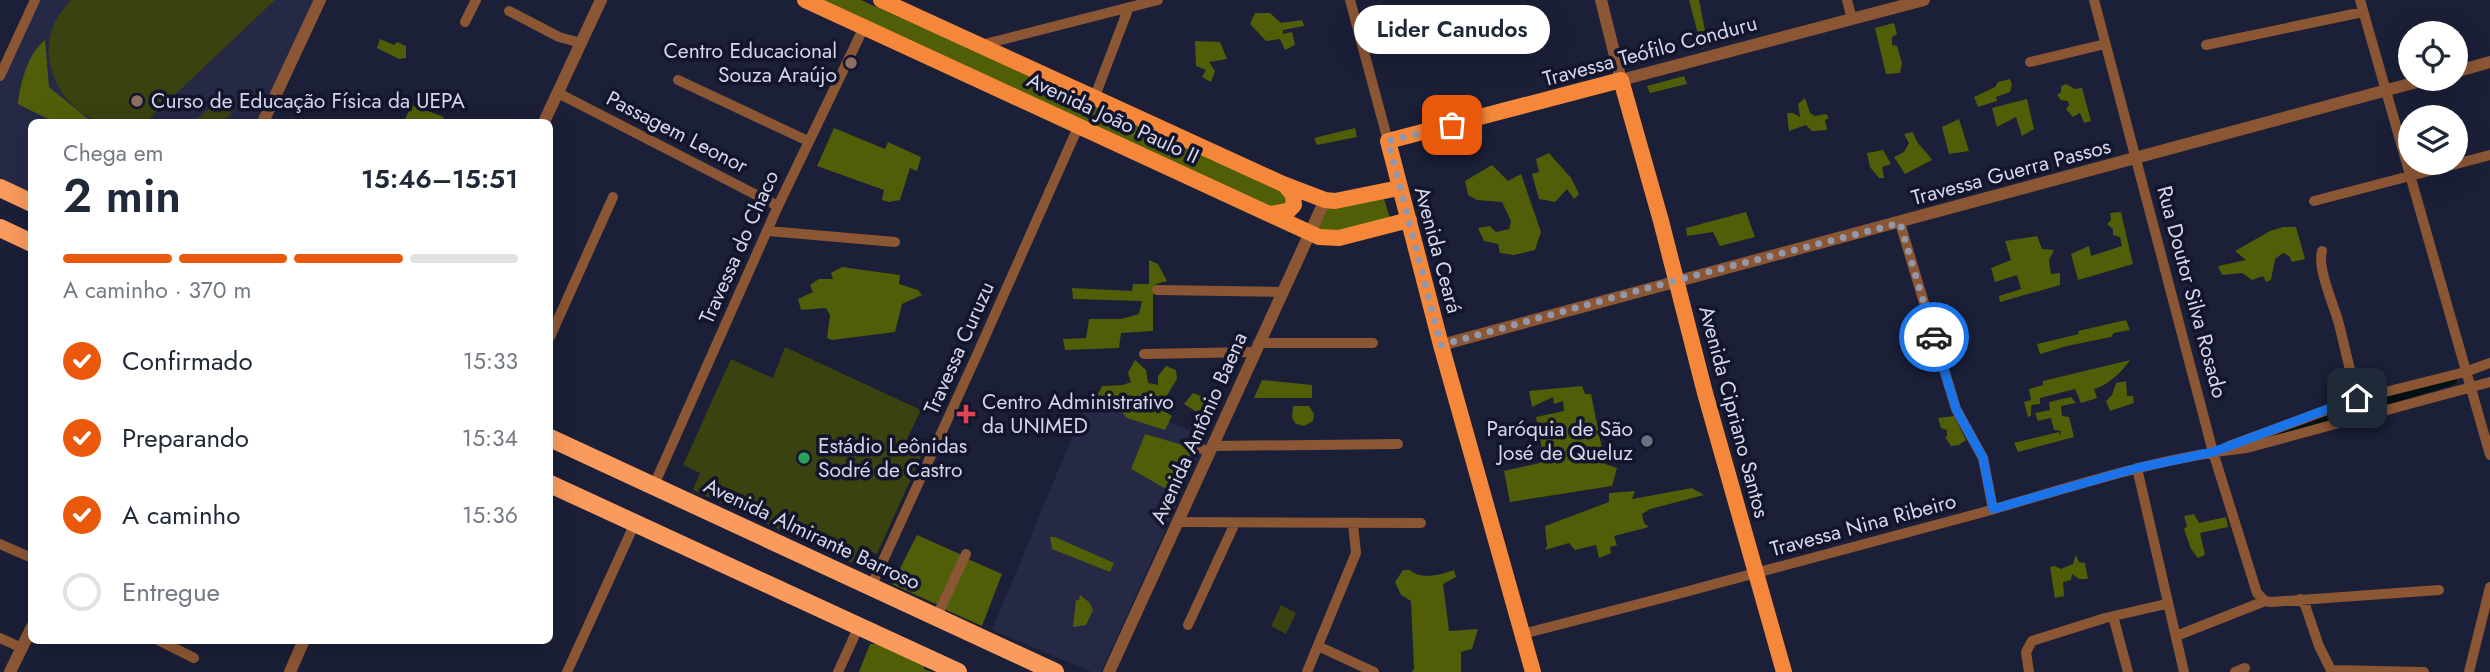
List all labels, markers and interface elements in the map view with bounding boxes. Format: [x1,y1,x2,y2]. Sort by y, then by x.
callout: Lider Canudos [1354,6,1550,55]
street label: Travessa Teófilo Conduru [1540,8,1760,94]
text: Lider Canudos [1376,12,1528,46]
map controls [2398,21,2468,175]
button: locate [2398,21,2468,91]
place label: Centro Educacional Souza Araújo [663,36,837,90]
marker: Centro Educacional Souza Araújo [843,55,859,71]
street label: Avenida João Paulo II [1022,65,1204,171]
street label: Passagem Leonor [601,83,754,181]
place label: Curso de Educação Física da UEPA [151,86,465,116]
marker: Curso de Educação Física da UEPA [129,93,145,109]
pin [1422,95,1482,155]
button: layers [2398,105,2468,175]
icon: bag [1433,106,1471,144]
street label: Travessa Guerra Passos [1908,131,2114,213]
text: Chega em [63,136,164,170]
text: 15:46–15:51 [361,160,518,198]
text: 2 min [63,163,181,229]
street label: Travessa do Chaco [692,165,786,329]
street label: Avenida Ceará [1407,183,1469,317]
street label: Rua Doutor Silva Rosado [2149,183,2235,401]
text: A caminho · 370 m [63,273,251,307]
street label: Travessa Curuzu [916,277,1002,419]
courier [1899,302,1969,372]
street label: Avenida Cipriano Santos [1691,303,1777,521]
icon: car [1915,318,1953,356]
street label: Avenida Antônio Baena [1143,327,1255,529]
icon: check [63,342,101,380]
text: Confirmado [122,342,253,380]
text: 15:33 [463,344,518,378]
pin [2327,368,2387,428]
icon: home [2338,379,2376,417]
place label: Centro Administrativo da UNIMED [982,387,1174,441]
marker: Centro Administrativo da UNIMED [956,404,976,424]
place label: Paróquia de São José de Queluz [1487,414,1633,468]
icon: check [63,419,101,457]
text: Preparando [122,419,249,457]
text: 15:34 [462,421,518,455]
place label: Estádio Leônidas Sodré de Castro [818,431,967,485]
marker: Paróquia de São José de Queluz [1639,433,1655,449]
marker: Estádio Leônidas Sodré de Castro [796,450,812,466]
street label: Avenida Almirante Barroso [699,471,925,597]
street label: Travessa Nina Ribeiro [1767,486,1959,564]
icon: check [63,496,101,534]
text: A caminho [122,496,240,534]
text: 15:36 [462,498,518,532]
text: Entregue [122,573,220,611]

